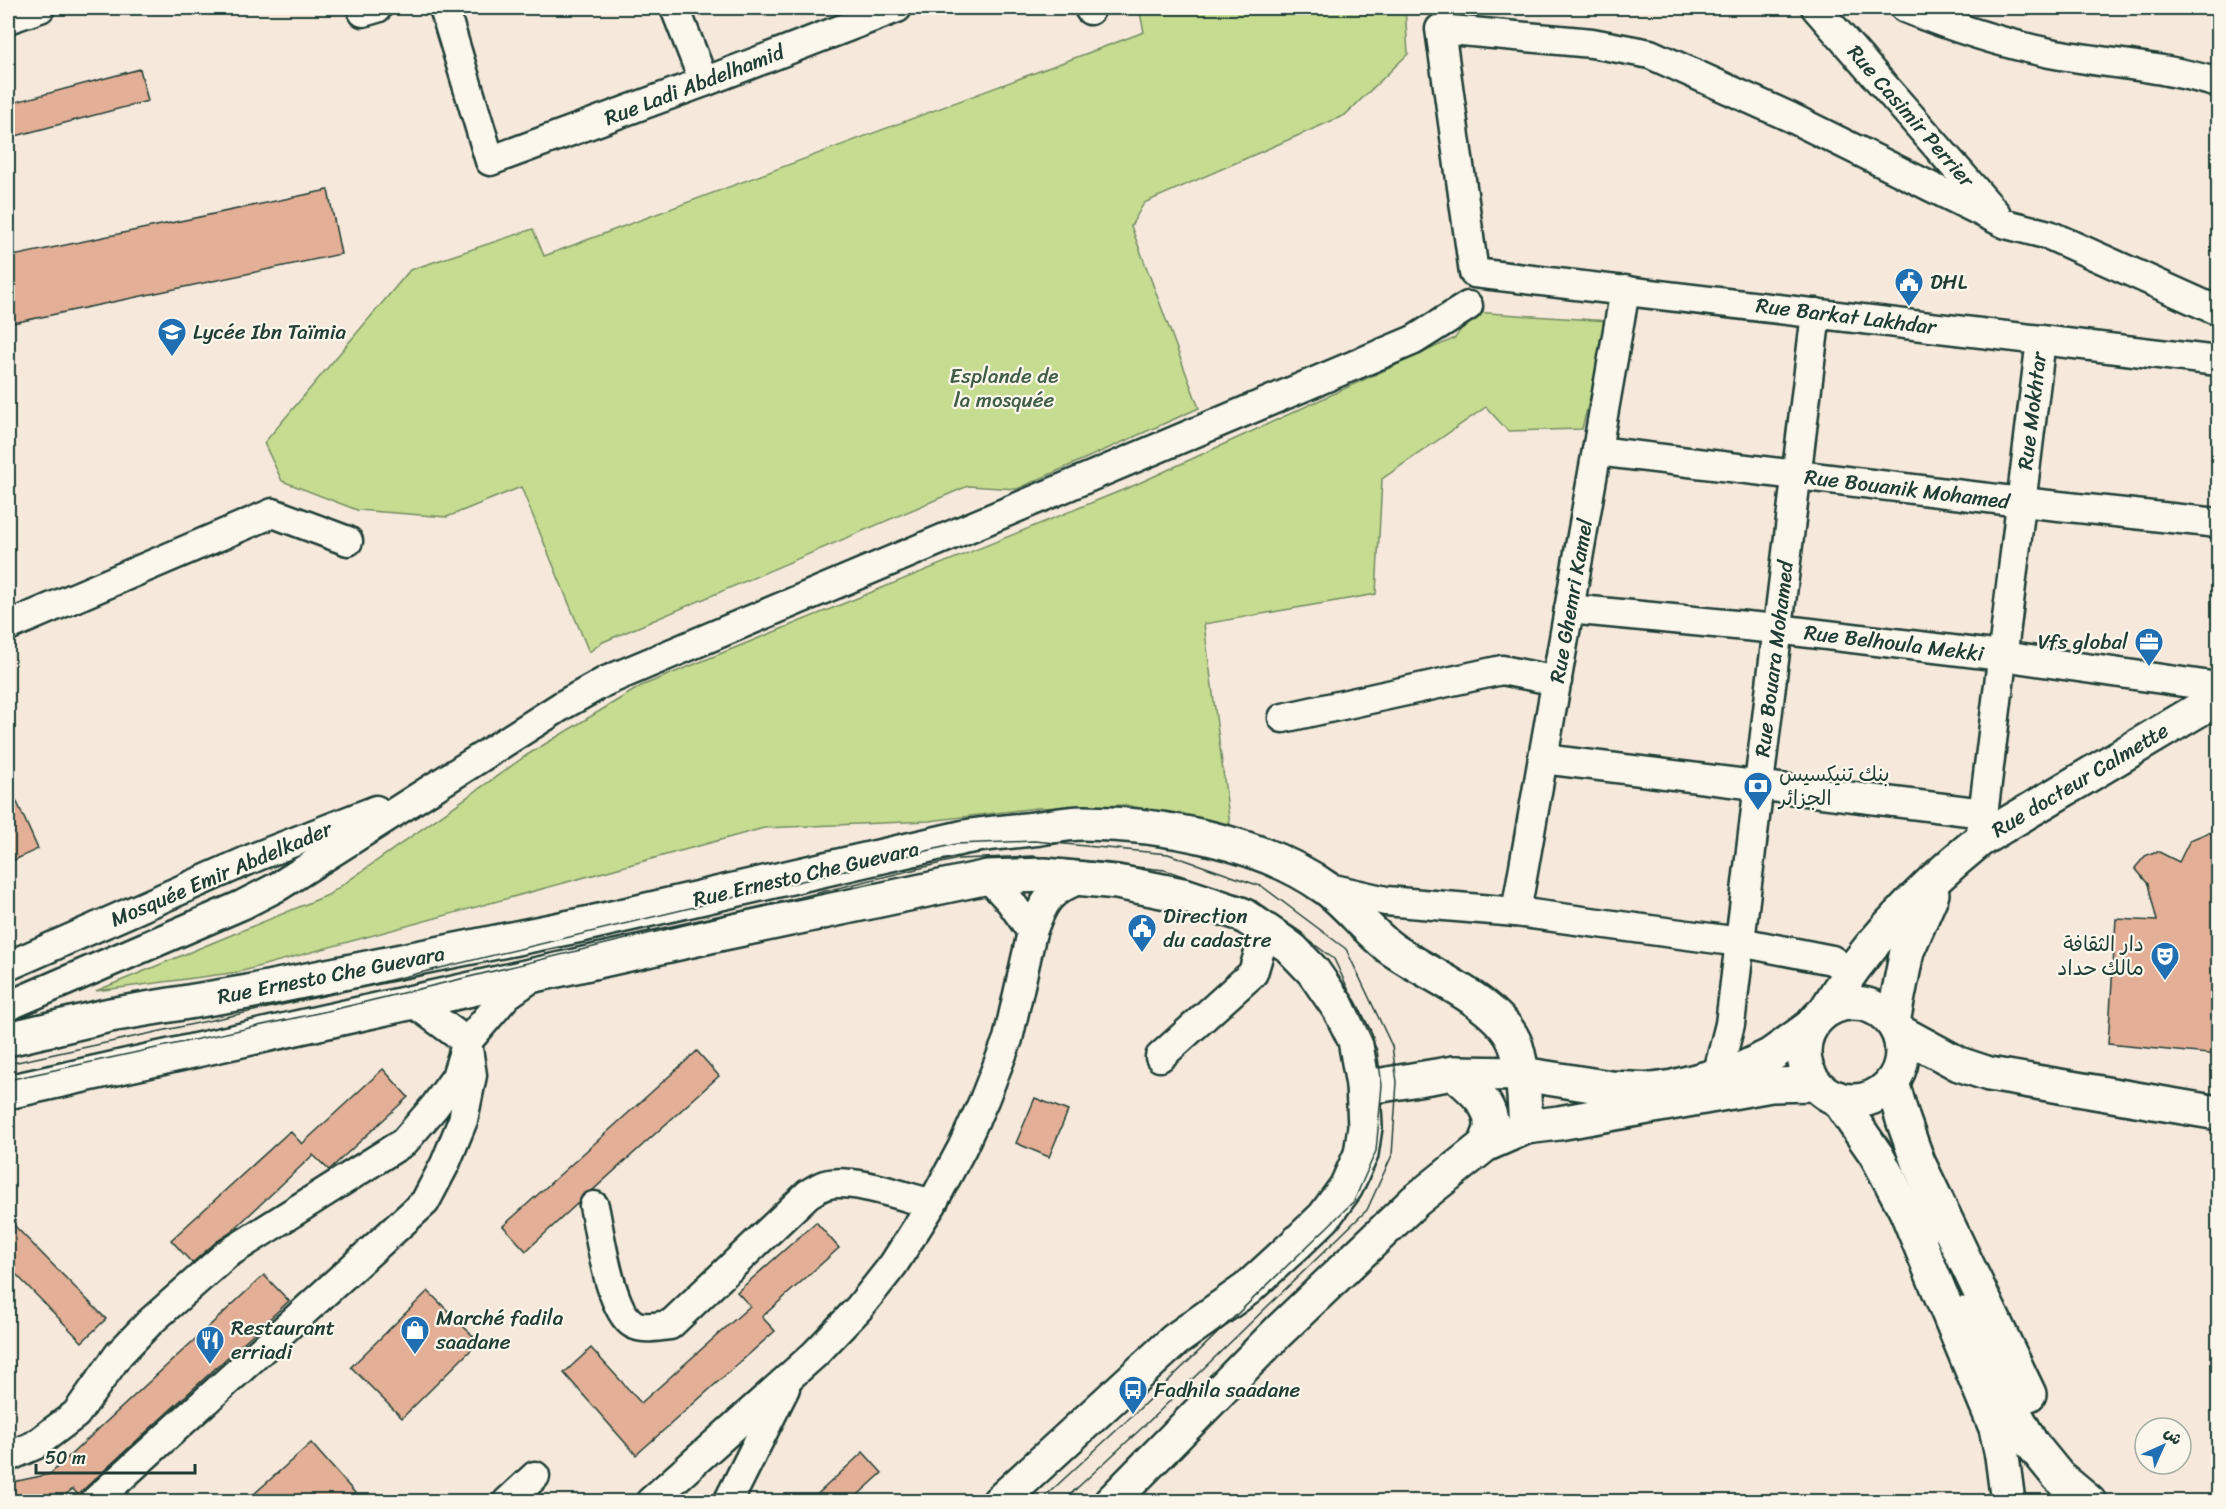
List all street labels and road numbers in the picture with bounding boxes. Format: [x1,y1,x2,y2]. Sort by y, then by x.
street label: Rue Ladi Abdelhamid [598,32,791,137]
street label: Rue Casimir Perrier [1837,35,1986,198]
street label: Rue Barkat Lakhdar [1754,286,1940,346]
street label: Rue Mokhtar [2006,349,2058,472]
street label: Rue Bouanik Mohamed [1802,458,2014,521]
street label: Rue Ghemri Kamel [1538,515,1604,686]
street label: Rue Bouara Mohamed [1743,557,1805,759]
street label: Rue Belhoula Mekki [1802,613,1987,673]
street label: Rue docteur Calmette [1984,712,2176,848]
street label: Mosquée Emir Abdelkader [104,810,339,938]
street label: Rue Ernesto Che Guevara [689,829,923,918]
street label: Rue Ernesto Che Guevara [214,934,448,1016]

